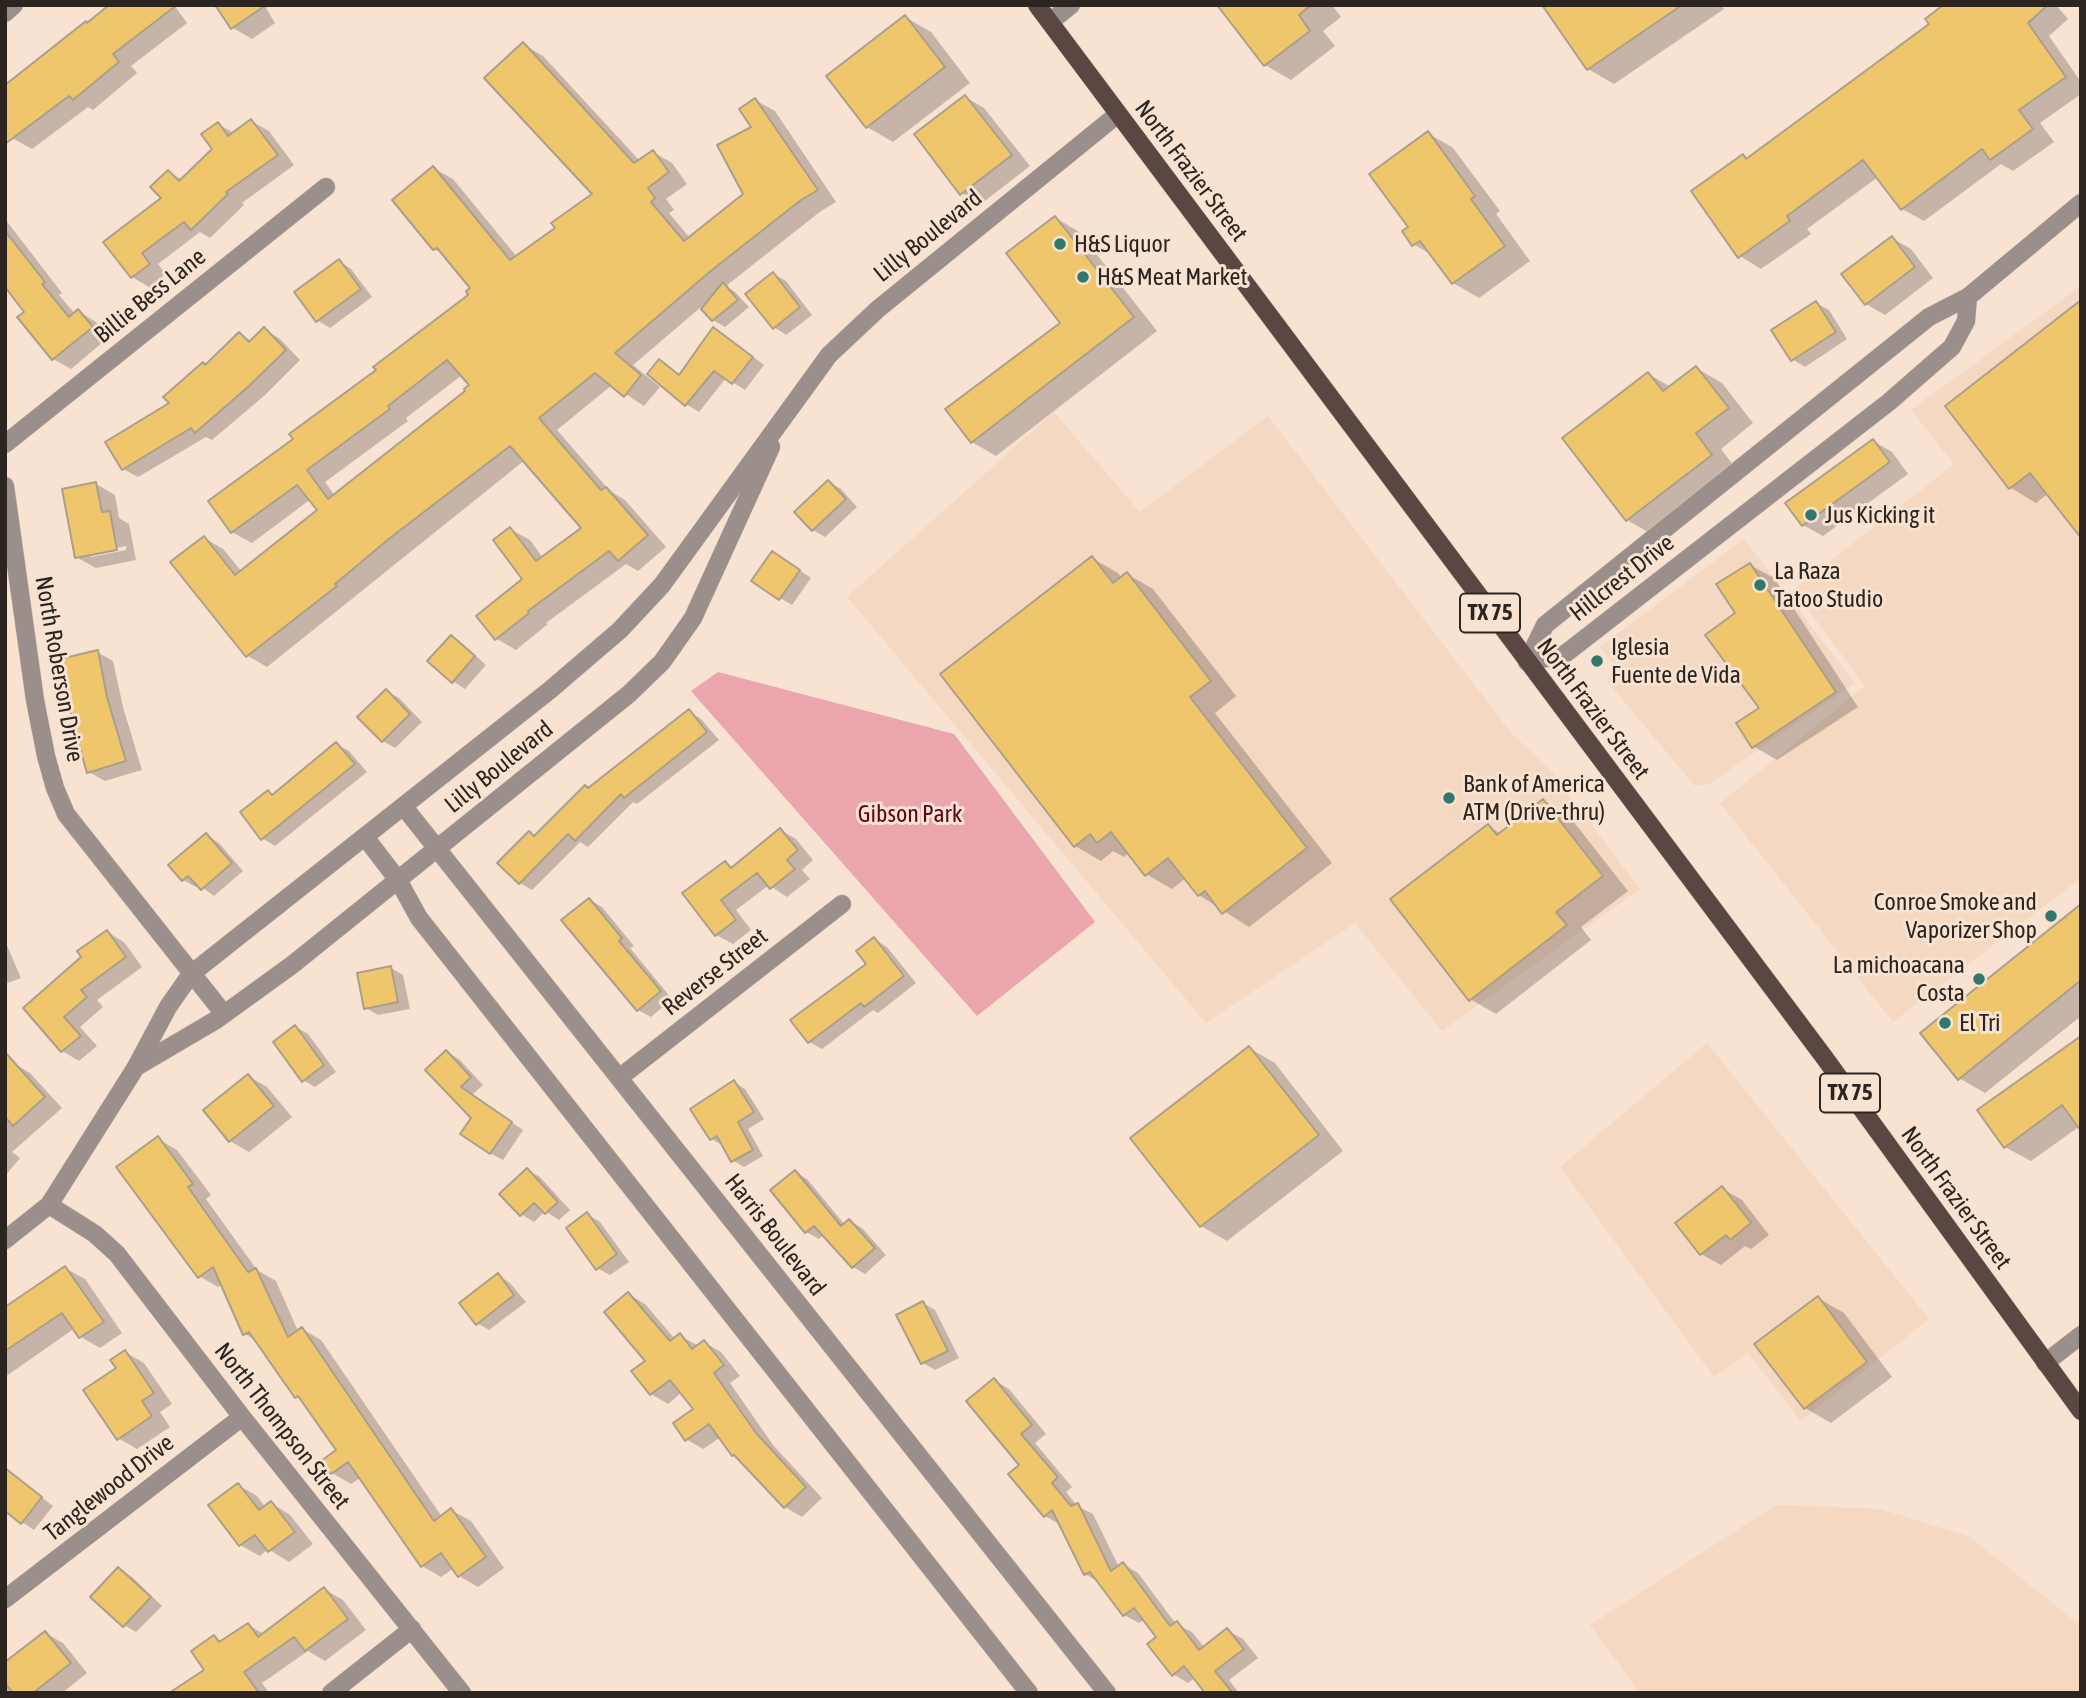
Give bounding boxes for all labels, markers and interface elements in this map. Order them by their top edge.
street label: North Frazier Street [1129,95,1253,247]
street label: Lilly Boulevard [868,184,988,288]
place label: H&S Liquor [1074,230,1170,258]
marker: H&S Liquor [1052,236,1068,252]
street label: Billie Bess Lane [89,242,211,350]
place label: H&S Meat Market [1097,263,1247,291]
marker: H&S Meat Market [1075,269,1091,285]
place label: Jus Kicking it [1825,501,1935,529]
marker: Jus Kicking it [1803,507,1819,523]
street label: Hillcrest Drive [1564,528,1680,628]
place label: La Raza Tatoo Studio [1774,557,1883,613]
street label: North Roberson Drive [28,574,90,764]
marker: La Raza Tatoo Studio [1752,577,1768,593]
road number: TX 75 [1460,594,1520,632]
street label: North Frazier Street [1531,633,1655,785]
place label: Iglesia Fuente de Vida [1611,633,1741,689]
marker: Iglesia Fuente de Vida [1589,653,1605,669]
street label: Lilly Boulevard [439,715,559,819]
place label: Bank of America ATM (Drive-thru) [1463,770,1605,826]
marker: Bank of America ATM (Drive-thru) [1441,790,1457,806]
park label: Gibson Park [858,800,962,828]
place label: Conroe Smoke and Vaporizer Shop [1874,888,2037,944]
marker: Conroe Smoke and Vaporizer Shop [2043,908,2059,924]
street label: Reverse Street [657,922,773,1022]
place label: La michoacana Costa [1833,951,1965,1007]
marker: La michoacana Costa [1971,971,1987,987]
place label: El Tri [1959,1009,2001,1037]
marker: El Tri [1937,1015,1953,1031]
road number: TX 75 [1820,1074,1880,1112]
street label: North Frazier Street [1895,1121,2017,1275]
street label: Harris Boulevard [718,1168,832,1302]
street label: North Thompson Street [208,1337,356,1515]
street label: Tanglewood Drive [38,1428,180,1548]

